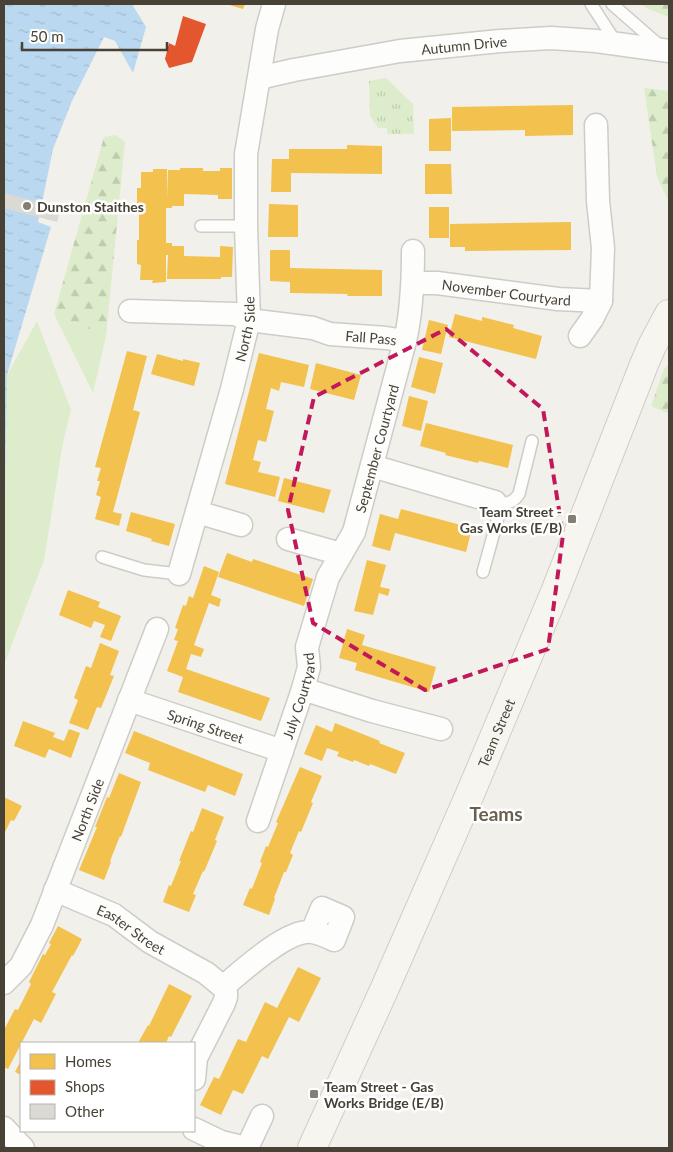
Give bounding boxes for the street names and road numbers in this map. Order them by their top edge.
street label: Autumn Drive [420,32,508,57]
street label: November Courtyard [441,275,571,308]
street label: North Side [231,296,258,363]
street label: Fall Pass [345,327,398,348]
street label: September Courtyard [351,382,402,514]
street label: July Courtyard [278,652,318,741]
street label: Team Street [474,696,518,770]
street label: Spring Street [165,705,246,746]
street label: North Side [67,776,107,843]
street label: Easter Street [95,900,168,957]

